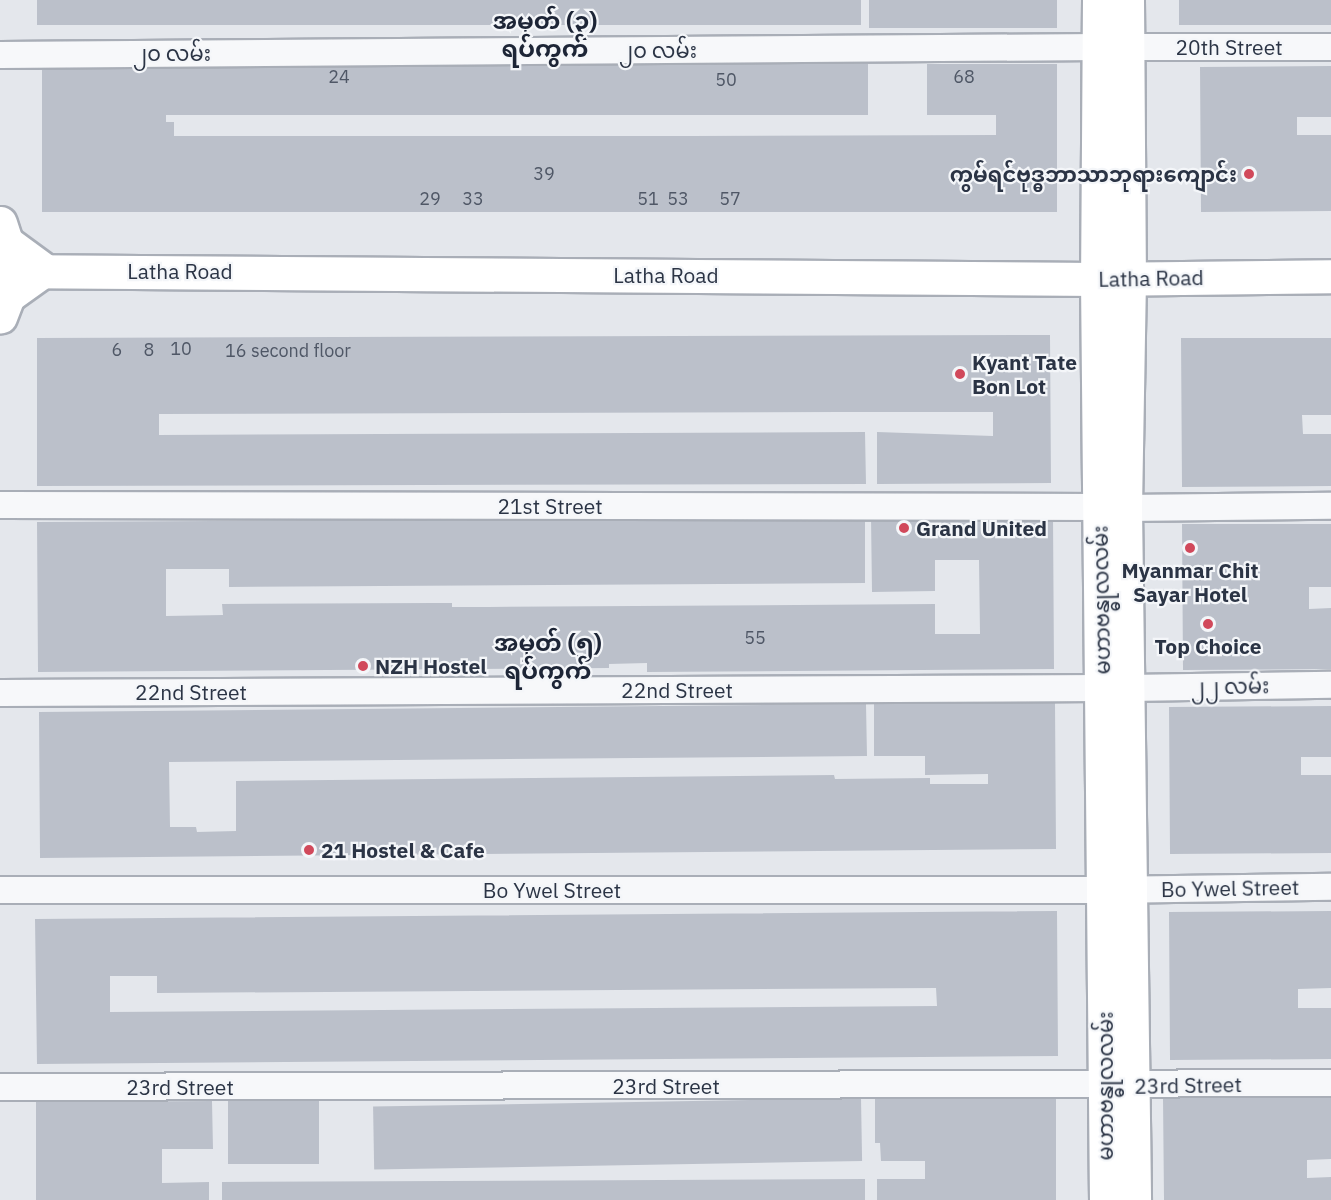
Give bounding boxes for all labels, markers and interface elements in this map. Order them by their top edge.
district label: အမှတ် (၃) ရပ်ကွက် [493,7,597,63]
street label: 20th Street [1175,34,1283,60]
street label: ၂၀ လမ်း [619,37,697,63]
street label: ၂၀ လမ်း [133,40,211,66]
house number: 24 [328,66,350,88]
house number: 68 [953,66,975,88]
house number: 50 [715,69,737,91]
place label: ကွမ်ရင်ဗုဒ္ဓဘာသာဘုရားကျောင်း [950,161,1237,187]
house number: 39 [533,163,555,185]
marker: ကွမ်ရင်ဗုဒ္ဓဘာသာဘုရားကျောင်း [1242,167,1256,181]
house number: 29 [419,188,441,210]
house number: 33 [462,188,484,210]
house number: 51 [637,188,659,210]
house number: 53 [667,188,689,210]
house number: 57 [719,188,741,210]
street label: Latha Road [127,258,233,284]
street label: Latha Road [613,262,719,288]
street label: Latha Road [1098,264,1204,292]
house number: 10 [170,338,192,360]
house number: 6 [112,339,122,361]
house number: 8 [144,339,154,361]
house number: 16 second floor [225,340,351,362]
place label: Kyant Tate Bon Lot [972,349,1077,399]
marker: Kyant Tate Bon Lot [953,367,967,381]
street label: 21st Street [497,493,603,519]
place label: Grand United [916,515,1047,541]
marker: Grand United [897,521,911,535]
street label: မဟာဗန္ဓုလလမ်း [1087,525,1115,675]
marker: Myanmar Chit Sayar Hotel [1183,541,1197,555]
place label: Myanmar Chit Sayar Hotel [1122,557,1258,607]
marker: Top Choice [1201,617,1215,631]
house number: 55 [744,627,766,649]
district label: အမှတ် (၅) ရပ်ကွက် [494,629,602,685]
place label: Top Choice [1154,633,1262,659]
place label: NZH Hostel [375,653,487,679]
marker: NZH Hostel [356,659,370,673]
street label: ၂၂ လမ်း [1191,673,1269,699]
street label: 22nd Street [621,677,733,703]
street label: 22nd Street [135,679,247,705]
place label: 21 Hostel & Cafe [321,837,485,863]
marker: 21 Hostel & Cafe [302,843,316,857]
street label: Bo Ywel Street [1161,874,1299,902]
street label: Bo Ywel Street [483,877,621,903]
street label: မဟာဗန္ဓုလလမ်း [1092,1011,1118,1161]
street label: 23rd Street [1134,1071,1242,1099]
street label: 23rd Street [612,1073,720,1099]
street label: 23rd Street [126,1074,234,1100]

